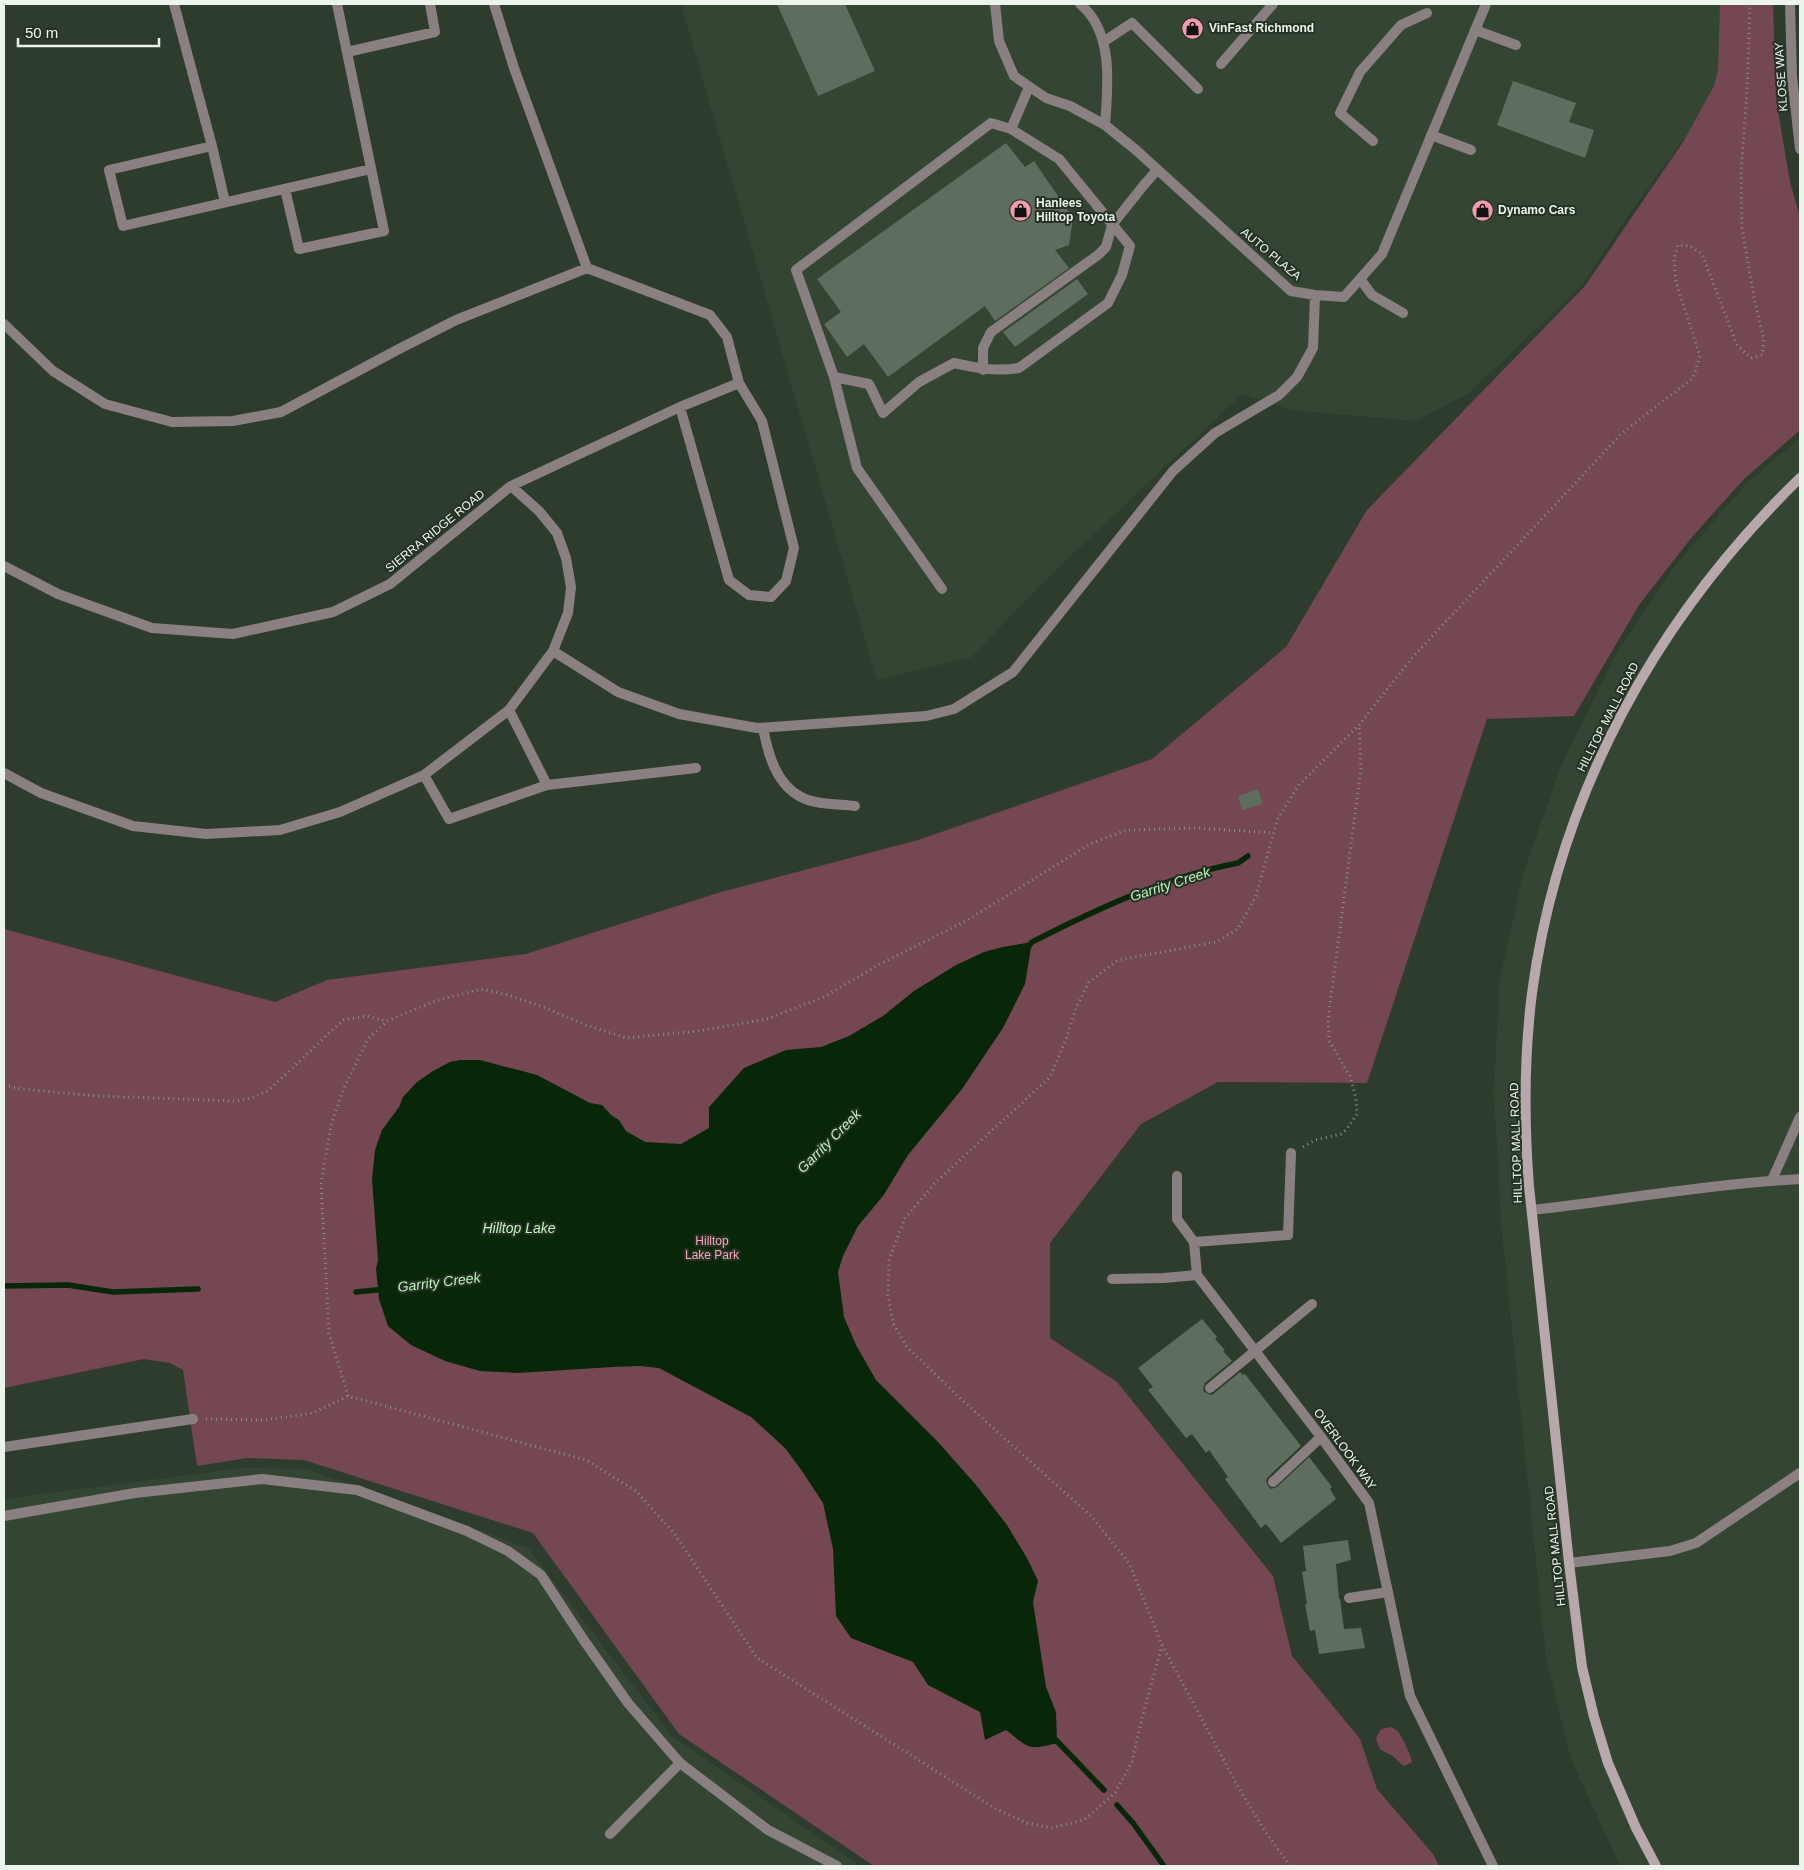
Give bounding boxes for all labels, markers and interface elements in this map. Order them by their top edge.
scale bar [18,15,159,47]
shop icon: VinFast Richmond [1181,16,1205,40]
place label: VinFast Richmond [1209,21,1314,35]
text: 50 m [25,24,58,41]
street label: KLOSE WAY [1772,42,1790,112]
place label: Hanlees Hilltop Toyota [1036,196,1115,224]
shop icon: Hanlees Hilltop Toyota [1008,198,1032,222]
shop icon: Dynamo Cars [1470,198,1494,222]
place label: Dynamo Cars [1498,203,1576,217]
street label: AUTO PLAZA [1238,225,1304,283]
street label: SIERRA RIDGE ROAD [383,487,488,575]
street label: HILLTOP MALL ROAD [1574,660,1642,774]
water label: Garrity Creek [1128,863,1213,904]
street label: HILLTOP MALL ROAD [1507,1082,1525,1204]
water label: Garrity Creek [794,1105,865,1176]
water label: Hilltop Lake [482,1220,556,1236]
park label: Hilltop Lake Park [685,1234,740,1262]
water label: Garrity Creek [397,1269,482,1295]
street label: OVERLOOK WAY [1311,1406,1379,1492]
street label: HILLTOP MALL ROAD [1542,1485,1568,1607]

